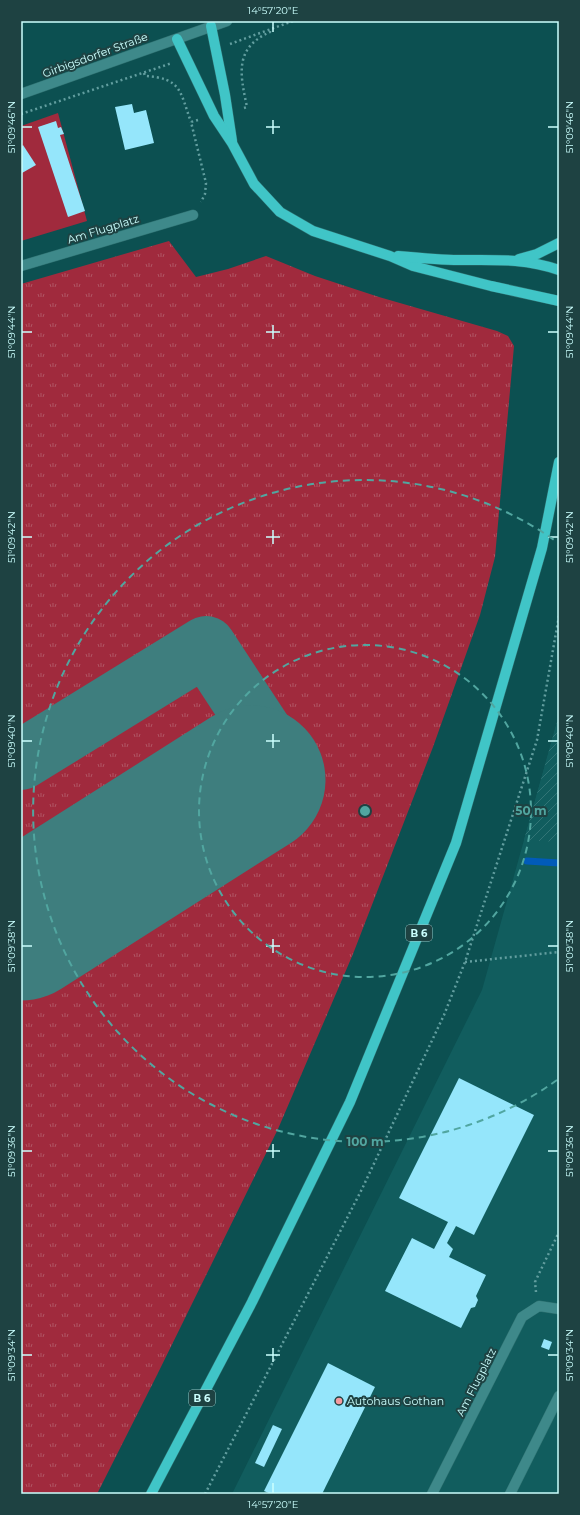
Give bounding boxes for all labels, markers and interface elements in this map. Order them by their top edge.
text: 14°57'20"E [248,4,299,17]
street label: Girbigsdorfer Straße [40,29,150,81]
text: 51°09'46"N [5,101,18,153]
text: 51°09'46"N [563,101,576,153]
street label: Am Flugplatz [65,211,141,247]
text: 51°09'44"N [5,306,18,358]
text: 51°09'44"N [563,306,576,358]
text: 51°09'42"N [5,511,18,563]
text: 51°09'42"N [563,511,576,563]
text: 51°09'40"N [5,714,18,768]
text: 51°09'40"N [563,714,576,768]
text: 50 m [515,803,547,818]
centre of rings [358,804,372,818]
text: 51°09'38"N [5,920,18,972]
text: 51°09'38"N [563,920,576,972]
road number: B 6 [406,925,432,941]
text: 51°09'36"N [5,1125,18,1177]
text: 51°09'36"N [563,1125,576,1177]
text: 100 m [347,1134,383,1149]
text: 51°09'34"N [5,1329,18,1381]
text: 51°09'34"N [563,1329,576,1381]
street label: Am Flugplatz [453,1345,499,1418]
road number: B 6 [189,1390,215,1406]
place label: Autohaus Gothan [347,1394,444,1408]
marker: Autohaus Gothan [334,1396,344,1406]
text: 14°57'20"E [248,1498,299,1511]

